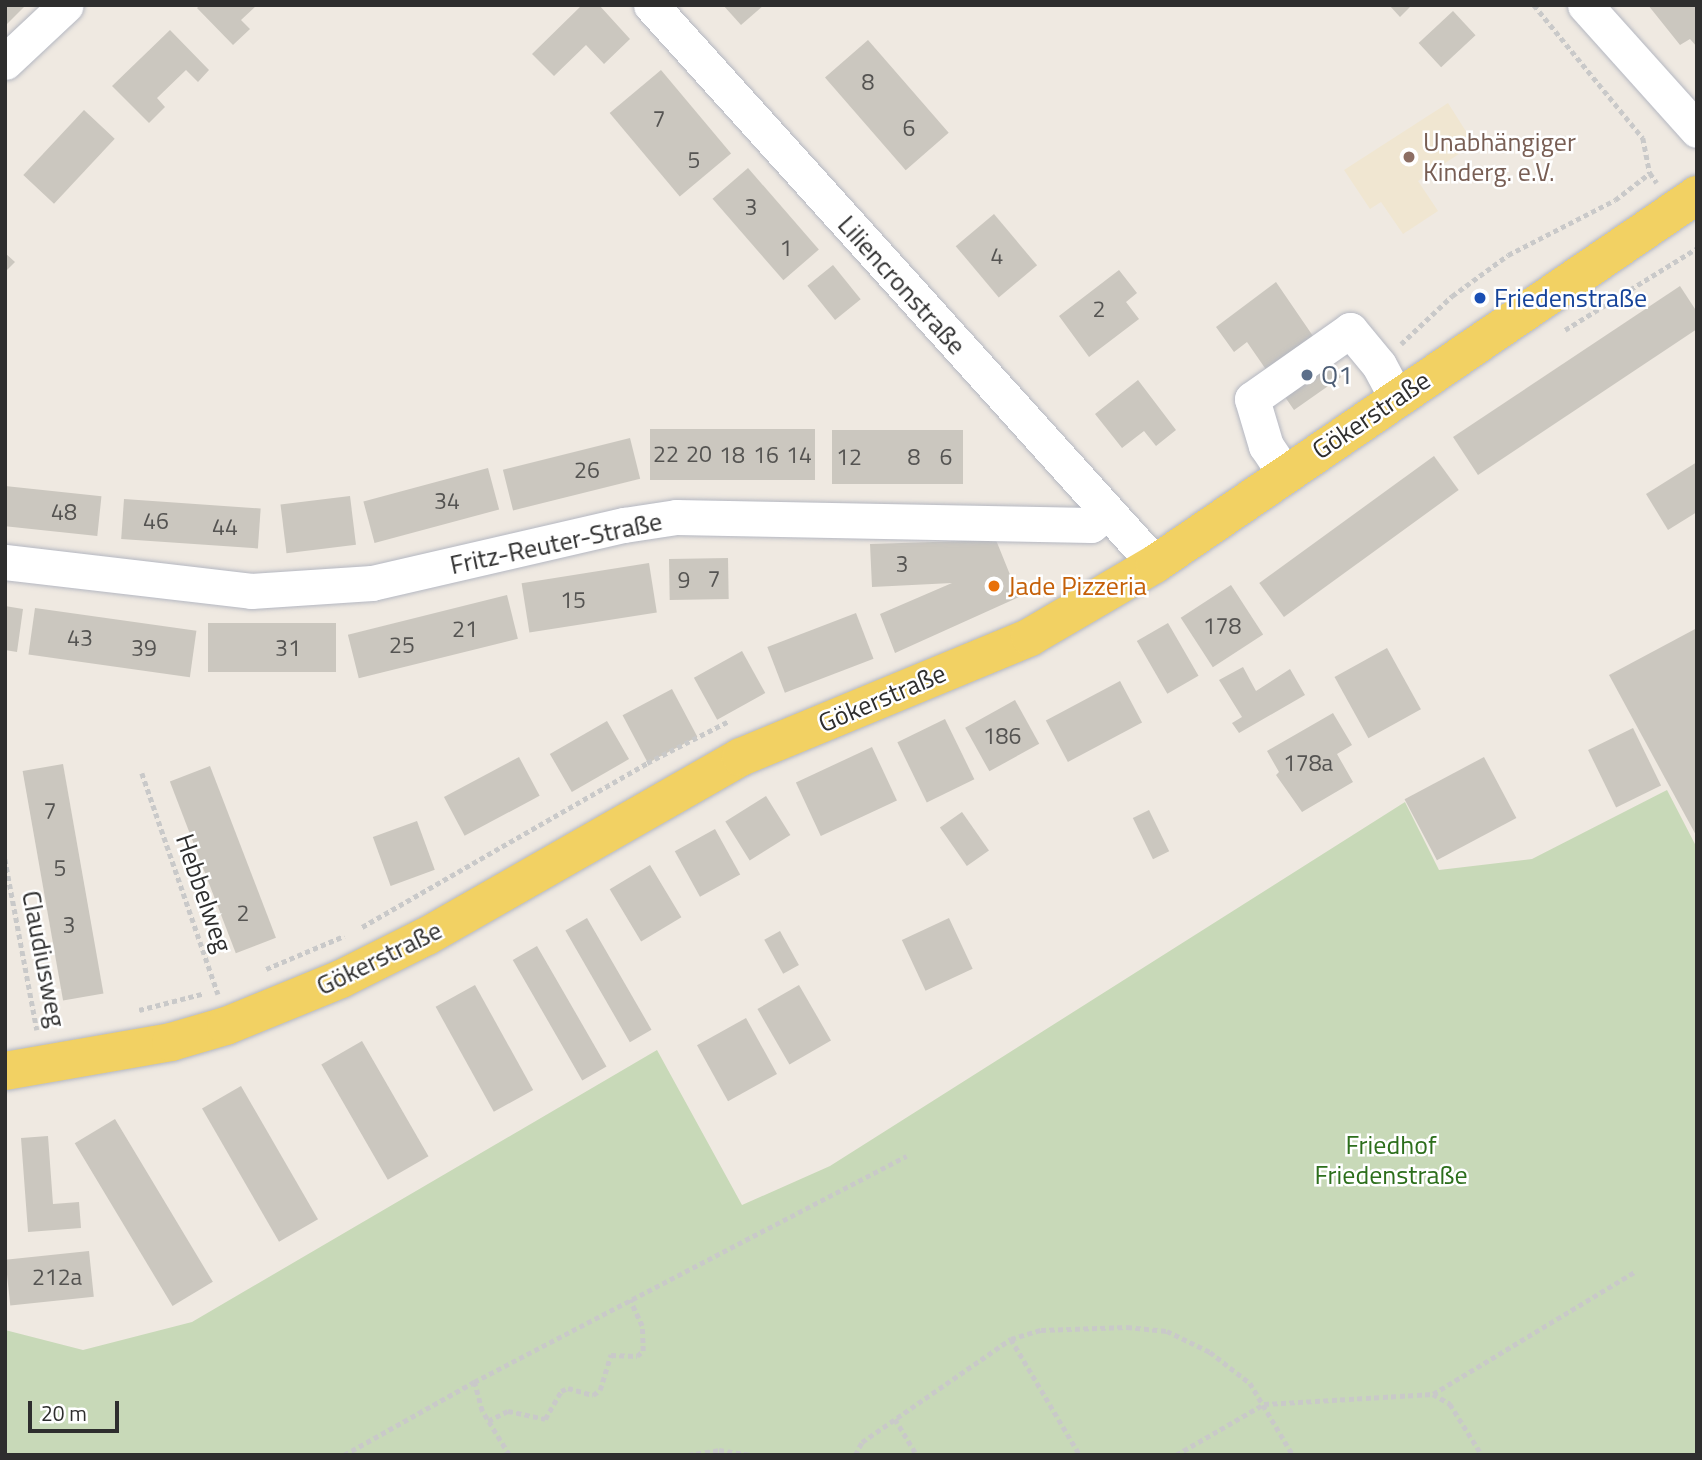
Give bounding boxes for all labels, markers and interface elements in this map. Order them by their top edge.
house number: 8 [862,68,874,96]
house number: 7 [653,105,665,133]
house number: 6 [903,114,915,142]
place label: Unabhängiger Kinderg. e.V. [1423,126,1576,188]
house number: 5 [688,146,700,174]
marker: Unabhängiger Kinderg. e.V. [1401,149,1417,165]
house number: 3 [745,193,757,221]
street label: Liliencronstraße [832,209,972,361]
house number: 1 [780,234,792,262]
house number: 4 [991,242,1003,270]
place label: Friedenstraße [1494,282,1647,314]
marker: Friedenstraße [1472,290,1488,306]
house number: 2 [1093,295,1105,323]
place label: Q1 [1321,359,1353,391]
street label: Gökerstraße [1306,364,1436,466]
marker: Q1 [1299,367,1315,383]
house number: 22 [653,440,679,468]
house number: 20 [686,440,712,468]
house number: 18 [719,441,745,469]
house number: 16 [753,441,779,469]
house number: 14 [786,441,812,469]
house number: 12 [836,443,862,471]
house number: 8 [908,443,920,471]
house number: 6 [940,443,952,471]
house number: 26 [574,456,600,484]
house number: 34 [434,487,460,515]
house number: 48 [51,498,77,526]
street label: Fritz-Reuter-Straße [447,505,665,581]
house number: 46 [143,507,169,535]
house number: 44 [212,513,238,541]
house number: 3 [896,550,908,578]
house number: 7 [708,565,720,593]
house number: 9 [678,566,690,594]
place label: Jade Pizzeria [1008,570,1147,602]
marker: Jade Pizzeria [986,578,1002,594]
house number: 15 [560,586,586,614]
house number: 178 [1203,612,1241,640]
house number: 21 [452,615,478,643]
house number: 43 [67,624,93,652]
house number: 25 [389,631,415,659]
house number: 39 [131,634,157,662]
house number: 31 [275,634,301,662]
street label: Gökerstraße [814,657,950,739]
house number: 186 [983,722,1021,750]
house number: 178a [1283,749,1333,777]
house number: 7 [44,797,56,825]
street label: Hebbelweg [169,830,239,956]
house number: 5 [54,854,66,882]
street label: Claudiusweg [15,888,73,1030]
house number: 2 [237,899,249,927]
house number: 3 [63,911,75,939]
street label: Gökerstraße [311,914,447,1002]
park label: Friedhof Friedenstraße [1314,1129,1468,1190]
house number: 212a [32,1263,82,1291]
scale bar [32,1386,122,1430]
text: 20 m [41,1397,87,1429]

